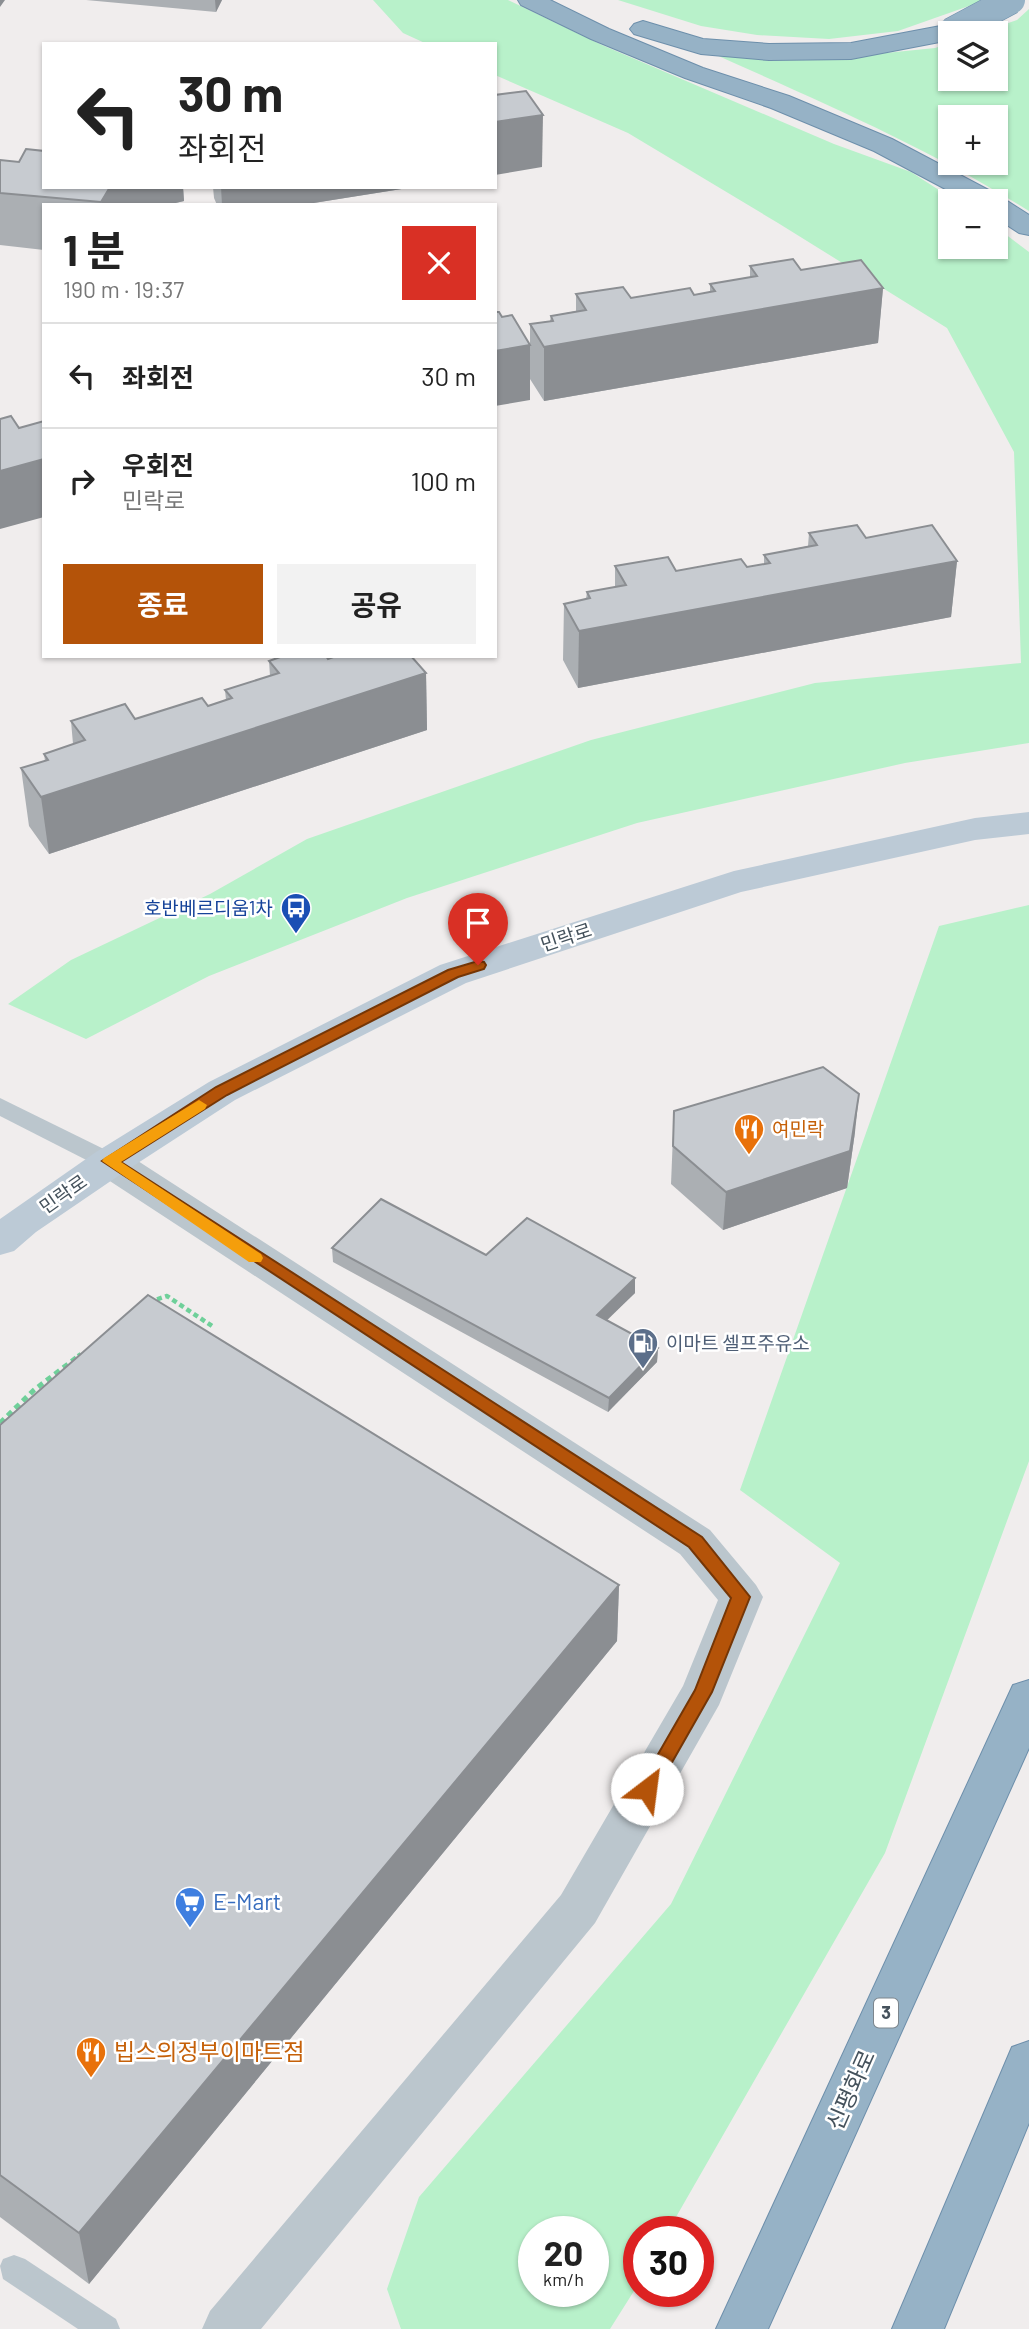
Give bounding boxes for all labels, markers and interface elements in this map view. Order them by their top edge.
map controls [938,21,1008,259]
button: layers [938,21,1008,91]
text: 30 m [178,63,283,122]
icon: left [63,70,154,161]
button: + [938,105,1008,175]
text: 좌회전 [178,128,266,166]
button: − [938,189,1008,259]
text: 1 분 [63,224,125,274]
button: close [402,226,476,300]
text: 190 m · 19:37 [63,275,184,303]
icon: left [63,357,101,395]
text: 30 m [421,360,476,391]
text: 좌회전 [122,361,194,392]
text: 우회전 [122,449,194,480]
icon: right [63,462,101,500]
text: 100 m [411,465,476,496]
text: 민락로 [122,486,185,514]
button: 종료 [63,564,263,644]
button: 공유 [277,564,476,644]
bus stop icon: 호반베르디움1차 [279,891,313,935]
pin [448,893,508,965]
place label: 호반베르디움1차 [144,896,273,919]
icon: arrive [459,904,497,942]
street label: 민락로 [537,917,594,956]
restaurant icon: 여민락 [732,1112,766,1156]
place label: 여민락 [772,1117,824,1140]
street label: 민락로 [35,1169,91,1218]
fuel station icon: 이마트 셀프주유소 [626,1326,660,1370]
place label: 이마트 셀프주유소 [666,1331,810,1354]
position arrow [610,1752,684,1826]
supermarket icon: E-Mart [173,1885,207,1929]
place label: E-Mart [213,1887,281,1915]
road number: 3 [874,1998,898,2027]
restaurant icon: 빕스의정부이마트점 [74,2035,108,2079]
place label: 빕스의정부이마트점 [114,2037,304,2065]
street label: 신평화로 [820,2045,880,2134]
speed limit sign: 30 [623,2216,714,2307]
text: 20 [544,2231,583,2273]
text: km/h [543,2268,584,2290]

